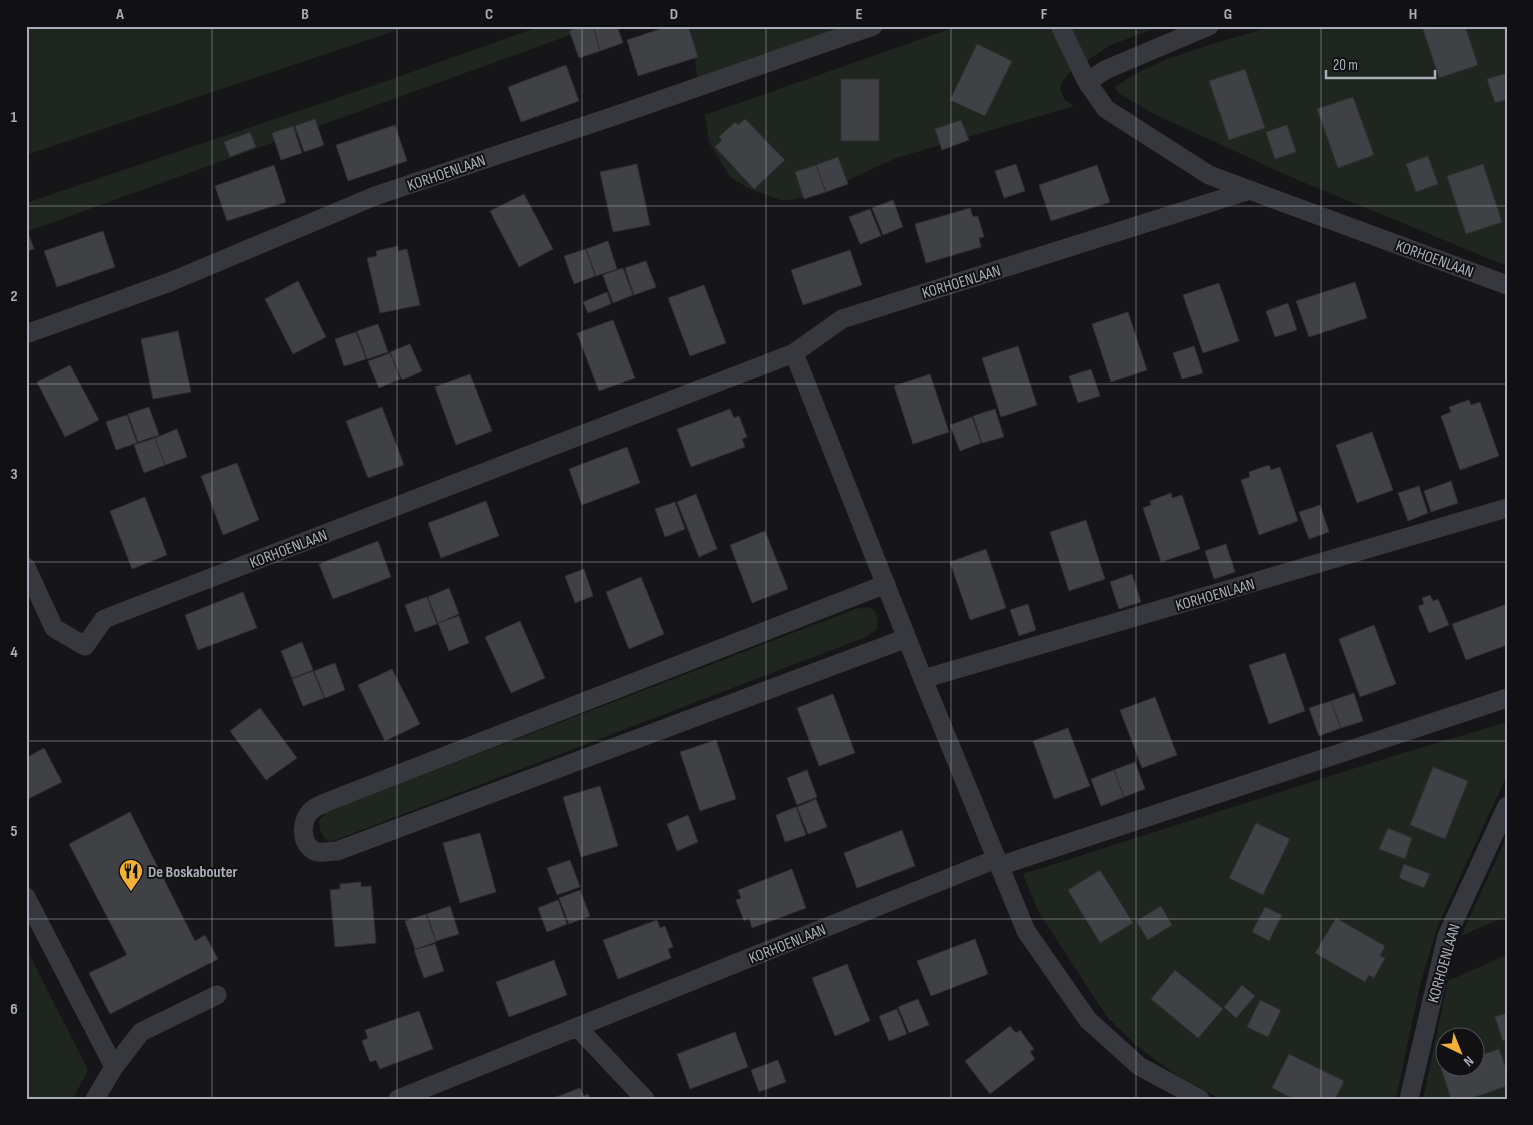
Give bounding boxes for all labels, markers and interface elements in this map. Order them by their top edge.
text: A [115,5,124,24]
text: B [301,5,309,24]
text: C [485,5,493,24]
text: D [670,5,678,24]
text: E [856,5,863,24]
text: F [1041,5,1048,24]
text: G [1224,5,1232,24]
text: H [1409,5,1417,24]
scale bar [1326,48,1434,80]
text: 20 m [1333,56,1358,75]
text: 1 [11,108,18,127]
street label: KORHOENLAAN [405,151,488,196]
street label: KORHOENLAAN [1393,237,1476,282]
street label: KORHOENLAAN [920,261,1003,303]
text: 2 [10,287,18,306]
text: 3 [10,465,18,484]
street label: KORHOENLAAN [247,526,330,573]
street label: KORHOENLAAN [1174,575,1257,616]
text: 4 [10,643,18,662]
text: 5 [10,822,18,841]
restaurant icon: De Boskabouter [118,858,144,892]
place label: De Boskabouter [148,863,238,882]
street label: KORHOENLAAN [746,920,829,968]
street label: KORHOENLAAN [1424,922,1465,1005]
text: 6 [10,1000,18,1019]
north arrow [1436,1028,1486,1078]
text: N [1460,1052,1477,1070]

